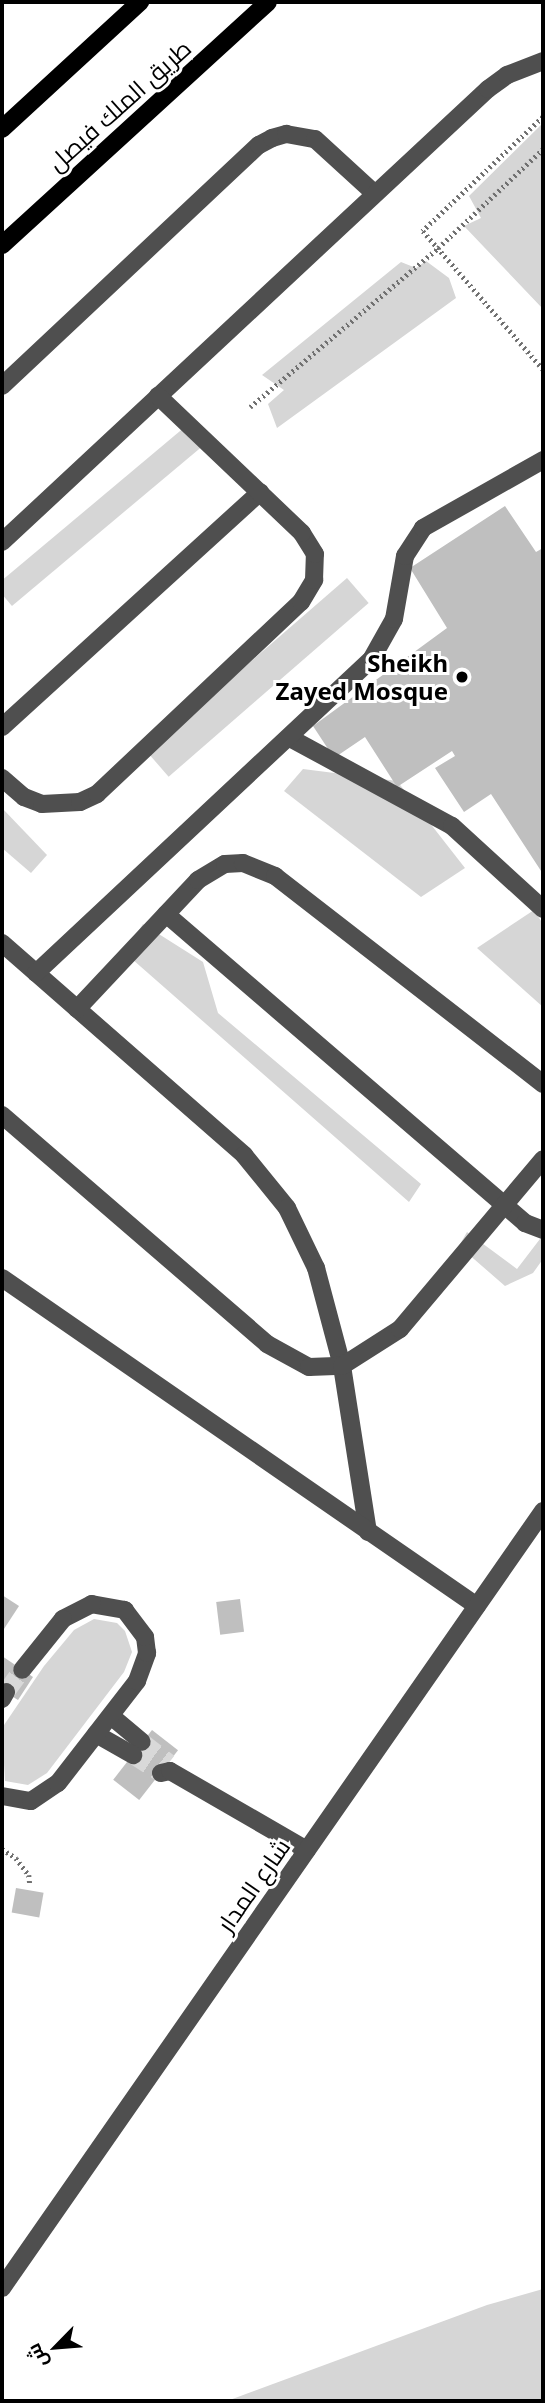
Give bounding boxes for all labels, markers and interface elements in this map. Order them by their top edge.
street label: طريق الملك فيصل [42,33,196,177]
place label: Sheikh Zayed Mosque [276,649,448,705]
marker: Sheikh Zayed Mosque [454,669,470,685]
street label: شارع المدار [210,1833,296,1937]
north arrow [21,2312,91,2382]
text: ش [20,2339,54,2372]

